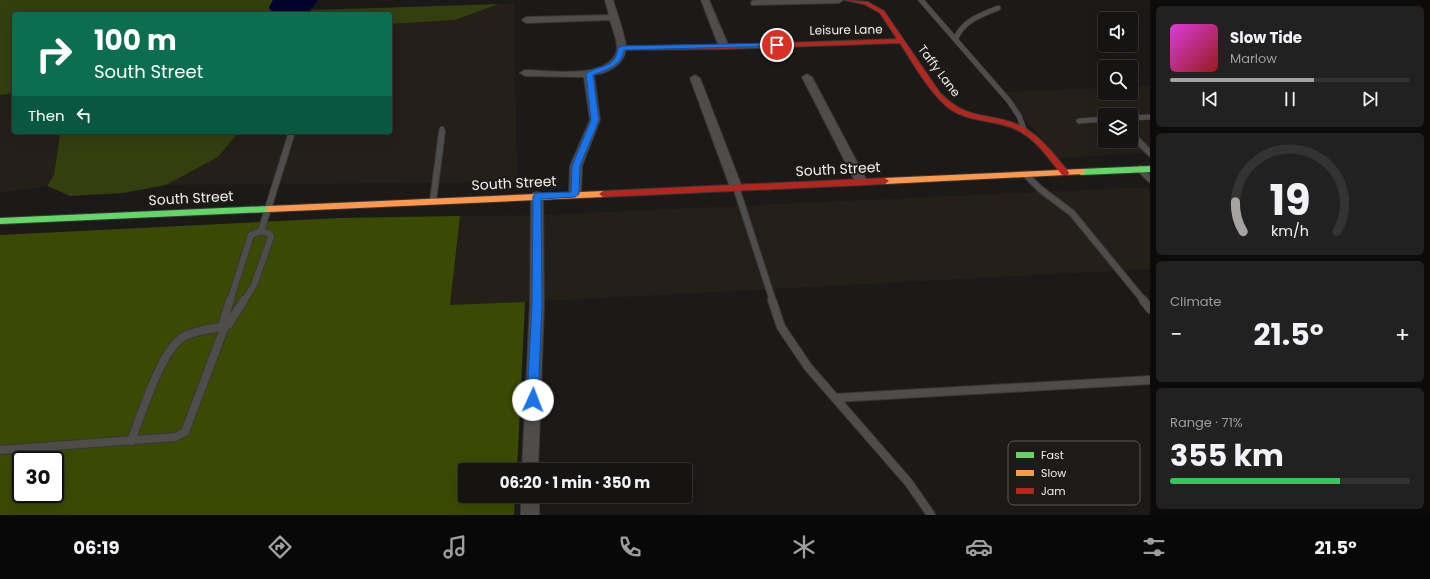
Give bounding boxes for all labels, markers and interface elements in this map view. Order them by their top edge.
map controls [1098,12,1138,148]
button: sound [1098,12,1138,52]
street label: Leisure Lane [809,20,883,39]
text: 100 m [94,21,177,60]
text: Slow Tide [1230,27,1302,48]
icon: right [28,28,80,80]
pin [760,28,794,62]
icon: arrive [766,34,788,56]
street label: Taffy Lane [914,41,965,100]
text: Marlow [1230,49,1277,68]
text: South Street [94,59,203,84]
button: search [1098,60,1138,100]
icon: previous [1199,88,1221,110]
icon: pause [1279,88,1301,110]
icon: next [1359,88,1381,110]
icon: left [73,104,95,126]
text: Then [28,105,65,126]
button: layers [1098,108,1138,148]
street label: South Street [795,157,881,181]
street label: South Street [471,171,557,195]
text: 19 [1269,171,1311,230]
street label: South Street [148,186,234,210]
text: km/h [1271,220,1309,240]
text: Climate [1170,292,1221,311]
text: 21.5° [1253,313,1324,356]
text: − [1170,319,1182,350]
text: + [1395,319,1410,350]
position arrow [512,379,554,421]
text: Range · 71% [1170,413,1243,432]
text: 355 km [1170,434,1284,477]
legend [1008,441,1140,505]
text: Fast [1041,447,1064,463]
speed limit sign: 30 [12,451,64,503]
text: Slow [1041,465,1066,481]
text: 06:20 · 1 min · 350 m [500,472,650,493]
text: Jam [1041,483,1066,499]
icon: directions [266,533,294,561]
icon: music [441,533,469,561]
icon: phone [616,533,644,561]
icon: climate [790,533,818,561]
icon: car [965,533,993,561]
icon: filters [1140,533,1168,561]
text: 06:19 [73,535,120,560]
text: 21.5° [1314,535,1357,560]

